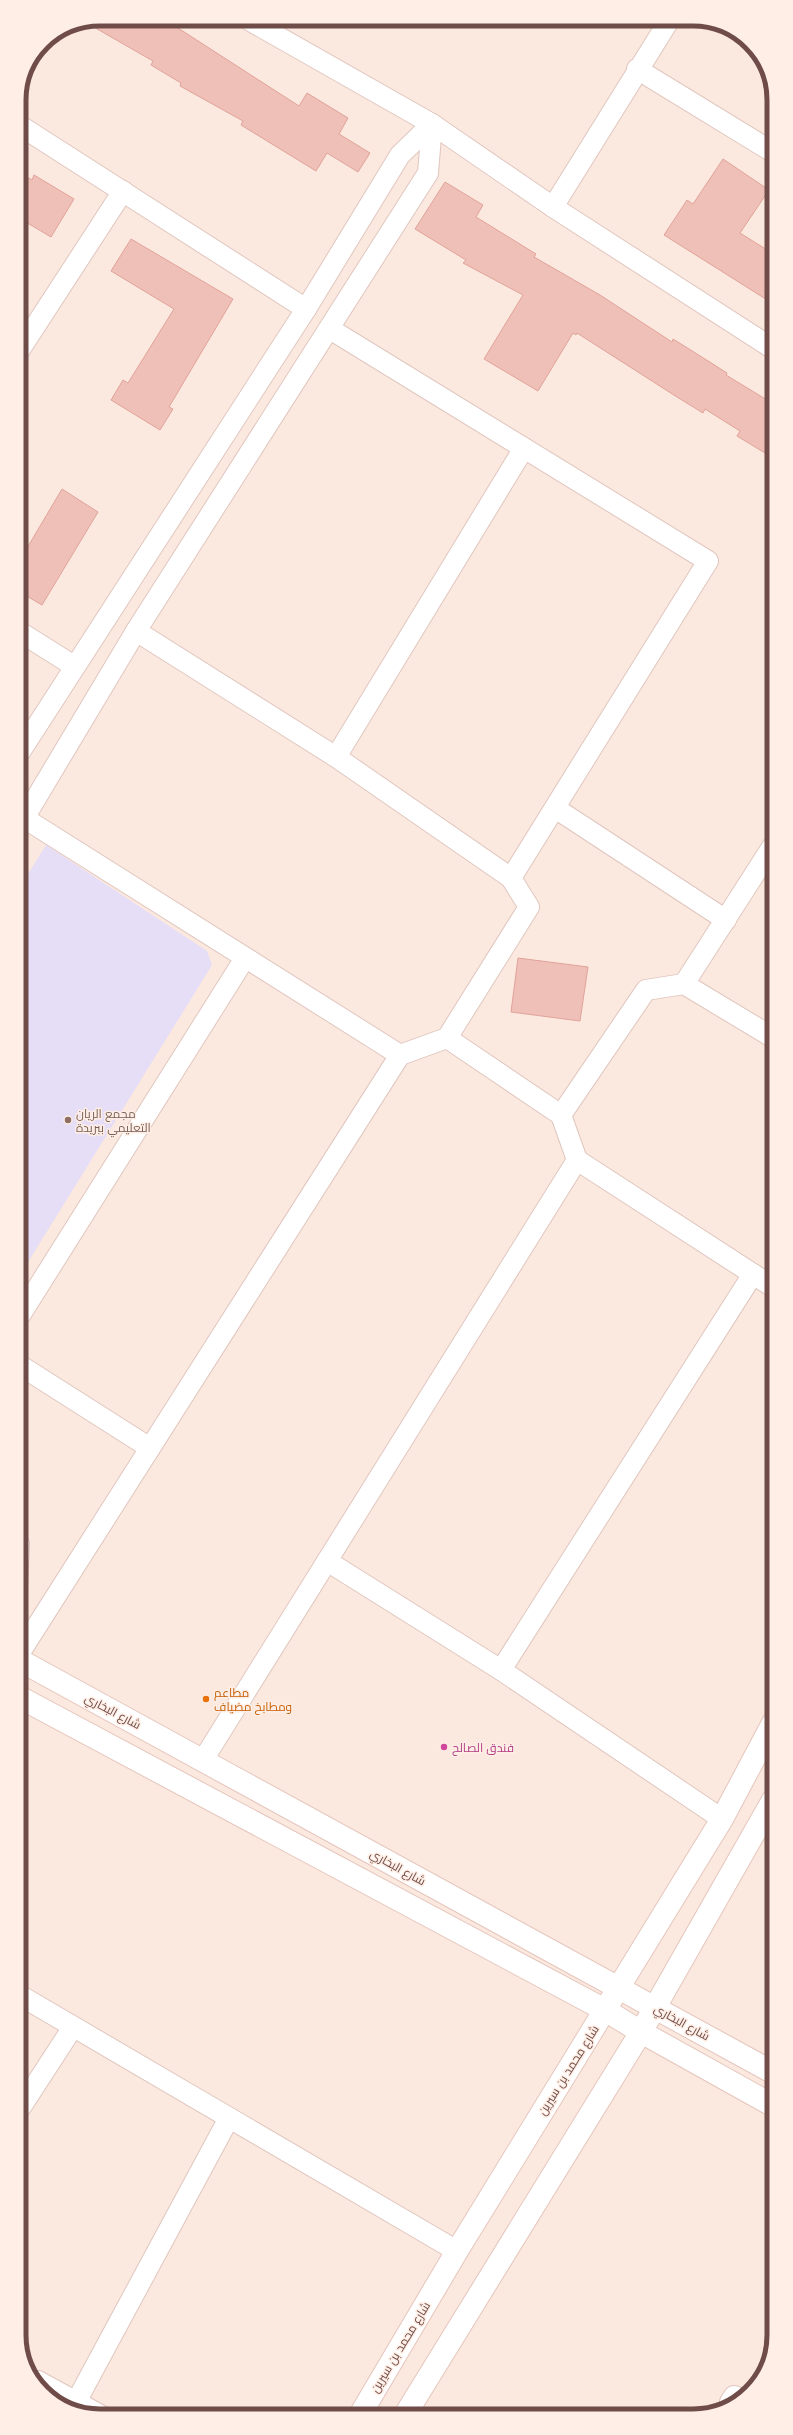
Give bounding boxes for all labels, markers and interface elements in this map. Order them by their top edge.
place label: مجمع الريان التعليمي ببريدة [76,1106,151,1138]
marker: مجمع الريان التعليمي ببريدة [63,1115,73,1125]
place label: مطاعم ومطابخ مضياف [214,1685,292,1715]
street label: شارع البخاري [81,1690,144,1735]
marker: مطاعم ومطابخ مضياف [201,1694,211,1704]
place label: فندق الصالح [452,1740,514,1756]
marker: فندق الصالح [439,1742,449,1752]
street label: شارع البخاري [366,1846,428,1891]
street label: شارع البخاري [650,2001,712,2046]
street label: شارع محمد بن سيرين [534,2022,603,2118]
street label: شارع محمد بن سيرين [367,2299,434,2396]

